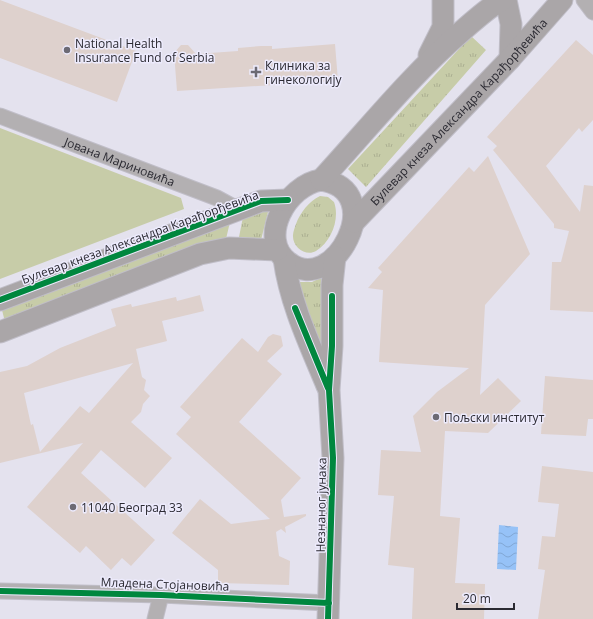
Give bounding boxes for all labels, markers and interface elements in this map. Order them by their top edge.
street label: Булевар кнеза Александра Карађорђевића [366,14,551,209]
place label: National Health Insurance Fund of Serbia [75,35,214,66]
marker: National Health Insurance Fund of Serbia [62,45,72,55]
place label: Клиника за гинекологију [265,57,342,88]
marker: Клиника за гинекологију [250,66,262,78]
street label: Јована Мариновића [61,132,178,190]
street label: Булевар кнеза Александра Карађорђевића [19,186,261,288]
place label: Пољски институт [444,409,545,426]
marker: Пољски институт [431,412,441,422]
street label: Незнаног јунака [312,457,330,553]
place label: 11040 Београд 33 [81,499,183,516]
marker: 11040 Београд 33 [68,502,78,512]
street label: Младена Стојановића [100,573,230,595]
scale bar [457,585,514,611]
text: 20 m [463,590,491,607]

